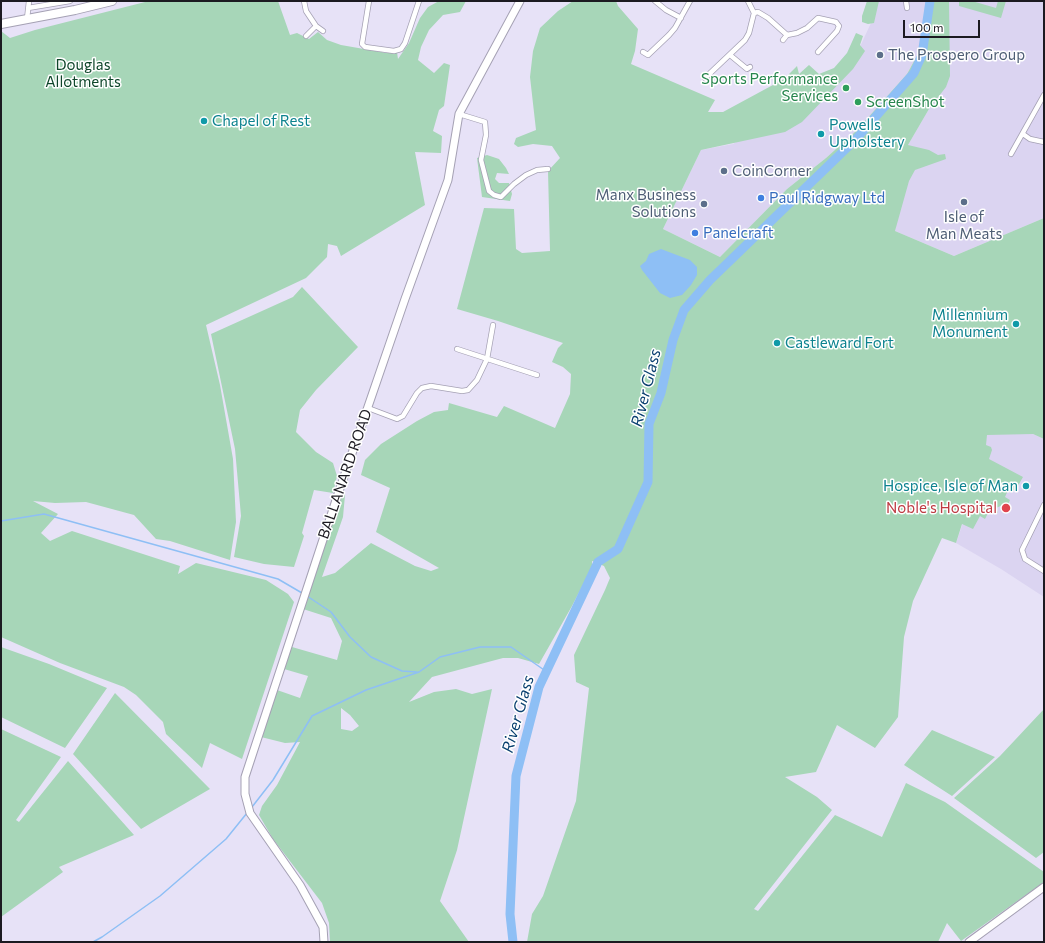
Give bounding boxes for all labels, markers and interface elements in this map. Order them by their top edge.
scale bar [905,12,982,38]
text: 100 m [910,20,944,34]
place label: The Prospero Group [888,46,1025,64]
marker: The Prospero Group [875,50,885,60]
park label: Douglas Allotments [45,56,121,91]
place label: Sports Performance Services [701,70,838,105]
marker: Sports Performance Services [841,83,851,93]
place label: ScreenShot [866,93,945,111]
marker: ScreenShot [853,97,863,107]
place label: Chapel of Rest [212,112,310,130]
marker: Chapel of Rest [199,116,209,126]
place label: Powells Upholstery [829,116,905,151]
marker: Powells Upholstery [816,129,826,139]
place label: CoinCorner [732,162,811,180]
marker: CoinCorner [719,166,729,176]
place label: Manx Business Solutions [596,186,696,221]
place label: Paul Ridgway Ltd [769,189,885,207]
marker: Paul Ridgway Ltd [756,193,766,203]
marker: Isle of Man Meats [959,197,969,207]
marker: Manx Business Solutions [699,199,709,209]
place label: Isle of Man Meats [926,208,1002,243]
place label: Panelcraft [703,224,774,242]
marker: Panelcraft [690,228,700,238]
place label: Millennium Monument [932,306,1008,341]
marker: Millennium Monument [1011,319,1021,329]
place label: Castleward Fort [785,334,894,352]
marker: Castleward Fort [772,338,782,348]
water label: River Glass [627,347,665,429]
street label: BALLANARD ROAD [314,407,376,541]
place label: Hospice, Isle of Man [883,477,1018,495]
marker: Hospice, Isle of Man [1021,481,1031,491]
place label: Noble's Hospital [886,499,997,517]
marker: Noble's Hospital [1000,502,1012,514]
water label: River Glass [498,673,538,755]

